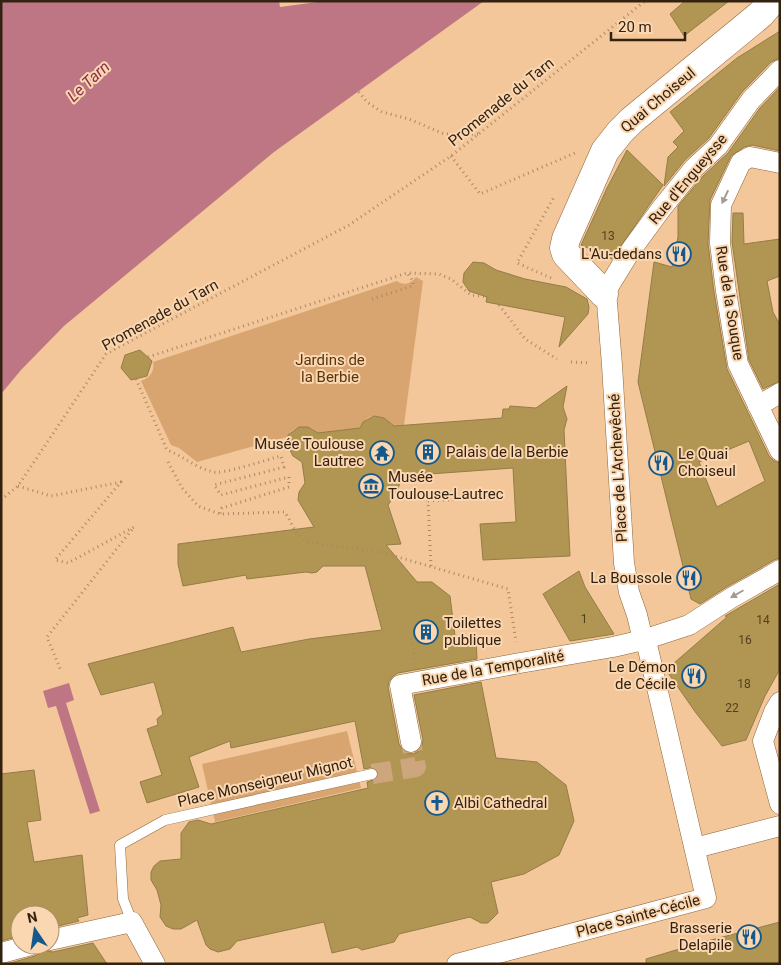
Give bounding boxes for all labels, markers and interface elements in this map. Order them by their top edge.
scale bar [611,10,685,42]
text: 20 m [618,18,652,36]
street label: Promenade du Tarn [445,54,557,150]
water label: Le Tarn [63,57,113,106]
street label: Quai Choiseul [617,64,699,136]
street label: Rue d'Engueysse [645,130,731,228]
one-way arrow [721,190,729,204]
house number: 13 [601,229,615,243]
restaurant icon: L'Au-dedans [666,241,692,267]
place label: L'Au-dedans [581,245,662,263]
street label: Rue de la Souque [712,245,748,361]
street label: Promenade du Tarn [99,276,221,354]
park label: Jardins de la Berbie [295,351,365,386]
street label: Place de L'Archevêché [605,393,631,543]
place label: Musée Toulouse Lautrec [254,435,364,470]
building icon: Palais de la Berbie [415,439,441,465]
temple icon: Musée Toulouse Lautrec [369,440,395,466]
place label: Palais de la Berbie [446,443,569,461]
place label: Le Quai Choiseul [678,445,736,480]
restaurant icon: Le Quai Choiseul [648,450,674,476]
place label: Musée Toulouse-Lautrec [388,468,504,503]
museum icon: Musée Toulouse-Lautrec [358,473,384,499]
restaurant icon: La Boussole [676,565,702,591]
place label: La Boussole [590,569,672,587]
one-way arrow [730,590,745,598]
house number: 1 [581,612,587,626]
house number: 14 [756,613,770,627]
place label: Toilettes publique [444,614,502,649]
building icon: Toilettes publique [413,619,439,645]
house number: 16 [738,633,752,647]
street label: Rue de la Temporalité [421,647,565,689]
place label: Le Démon de Cécile [608,658,676,693]
restaurant icon: Le Démon de Cécile [681,663,707,689]
house number: 18 [737,677,751,691]
house number: 22 [725,701,739,715]
street label: Place Monseigneur Mignot [176,753,354,811]
church icon: Albi Cathedral [424,790,450,816]
place label: Albi Cathedral [454,794,547,812]
street label: Place Sainte-Cécile [574,891,702,941]
north arrow [10,905,60,955]
text: N [25,908,39,926]
place label: Brasserie Delapile [670,919,732,954]
restaurant icon: Brasserie Delapile [736,924,762,950]

